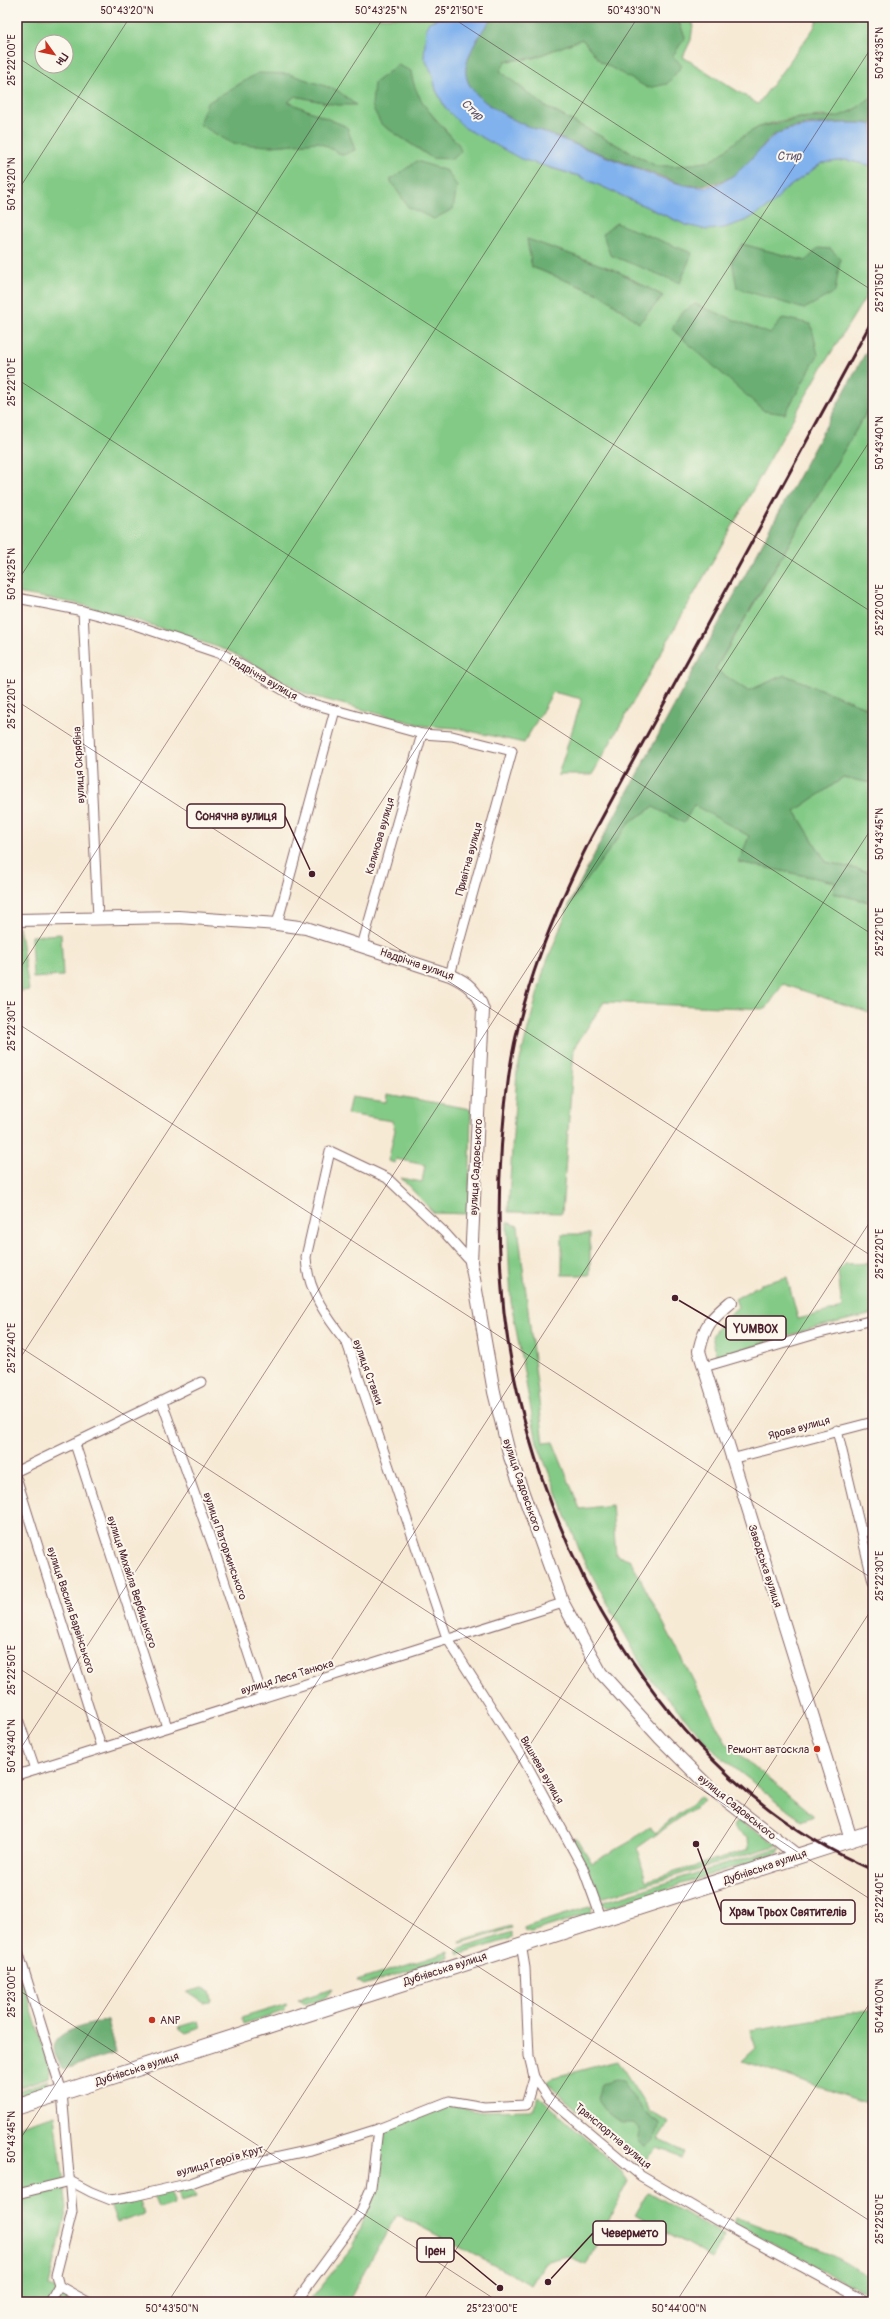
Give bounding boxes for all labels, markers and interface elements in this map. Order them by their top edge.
text: 50°43'20"N [100,5,154,17]
text: 50°43'25"N [355,5,407,17]
text: 25°21'50"E [435,5,483,17]
text: 50°43'30"N [607,5,661,17]
text: 50°43'35"N [874,27,886,79]
text: 25°22'00"E [6,34,18,86]
north arrow [34,34,74,74]
text: Пн [53,51,71,68]
water label: Стир [458,96,487,125]
water label: Стир [777,149,803,164]
text: 50°43'20"N [6,157,18,211]
text: 25°21'50"E [874,264,886,312]
text: 25°22'10"E [6,358,18,406]
text: 50°43'40"N [874,416,886,470]
text: 50°43'25"N [6,548,18,600]
text: 25°22'00"E [874,584,886,636]
street label: Надрічна вулиця [226,653,300,703]
text: 25°22'20"E [6,679,18,729]
street label: вулиця Скрябіна [70,726,88,804]
street label: Калинова вулиця [363,796,397,876]
callout: Сонячна вулиця [187,804,285,828]
text: 50°43'45"N [874,808,886,860]
text: Сонячна вулиця [195,809,277,824]
street label: Привітна вулиця [453,821,485,897]
text: 25°22'10"E [874,908,886,956]
street label: Надрічна вулиця [378,945,456,983]
text: 25°22'30"E [6,1001,18,1051]
street label: вулиця Садовського [467,1118,485,1216]
text: 25°22'20"E [874,1229,886,1279]
callout: YUMBOX [726,1316,786,1340]
text: YUMBOX [733,1322,779,1337]
text: 25°22'40"E [6,1323,18,1373]
street label: вулиця Ставки [350,1338,386,1407]
street label: Ярова вулиця [767,1414,831,1442]
street label: вулиця Садовського [500,1437,544,1533]
street label: вулиця Паторжинського [200,1491,250,1602]
street label: вулиця Михайла Вербицького [104,1514,160,1650]
street label: Заводська вулиця [745,1523,785,1609]
street label: вулиця Василя Барвінського [44,1545,98,1675]
text: 25°22'30"E [874,1551,886,1601]
text: 25°22'50"E [6,1645,18,1695]
street label: вулиця Леся Танюка [239,1657,335,1697]
text: 50°43'40"N [6,1719,18,1773]
street label: Вишнева вулиця [517,1734,567,1806]
place label: Ремонт автоскла [727,1743,809,1756]
marker: Ремонт автоскла [812,1744,822,1754]
street label: вулиця Садовського [695,1771,779,1843]
street label: Дубнівська вулиця [721,1847,808,1888]
text: 25°22'40"E [874,1873,886,1923]
callout: Храм Трьох Святителів [721,1900,855,1924]
text: Храм Трьох Святителів [729,1905,847,1920]
street label: Дубнівська вулиця [401,1949,488,1989]
text: 25°23'00"E [6,1966,18,2018]
text: 50°44'00"N [874,1978,886,2033]
place label: ANP [160,2014,181,2027]
marker: ANP [147,2015,157,2025]
street label: Дубнівська вулиця [93,2049,180,2089]
street label: Транспортна вулиця [572,2100,654,2172]
text: 50°43'45"N [6,2111,18,2163]
street label: вулиця Героїв Крут [175,2142,266,2180]
text: 25°22'50"E [874,2194,886,2244]
callout: Чевермето [593,2221,666,2245]
text: Чевермето [602,2226,659,2241]
callout: Ірен [417,2238,454,2262]
text: Ірен [425,2244,445,2259]
text: 50°43'50"N [145,2303,199,2315]
text: 25°23'00"E [466,2303,518,2315]
text: 50°44'00"N [652,2303,707,2315]

